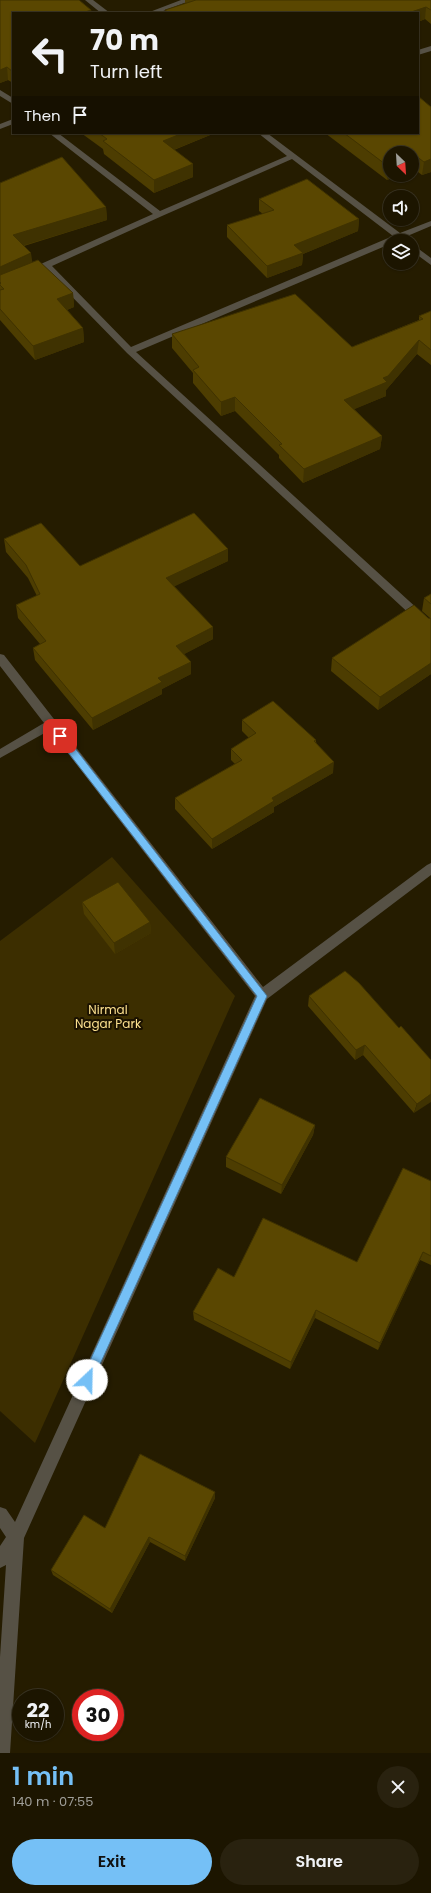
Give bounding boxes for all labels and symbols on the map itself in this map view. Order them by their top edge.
north arrow [383,146,419,182]
pin [43,719,77,753]
park label: Nirmal Nagar Park [75,1001,142,1032]
position arrow [66,1359,108,1401]
speed limit sign: 30 [72,1689,124,1741]

